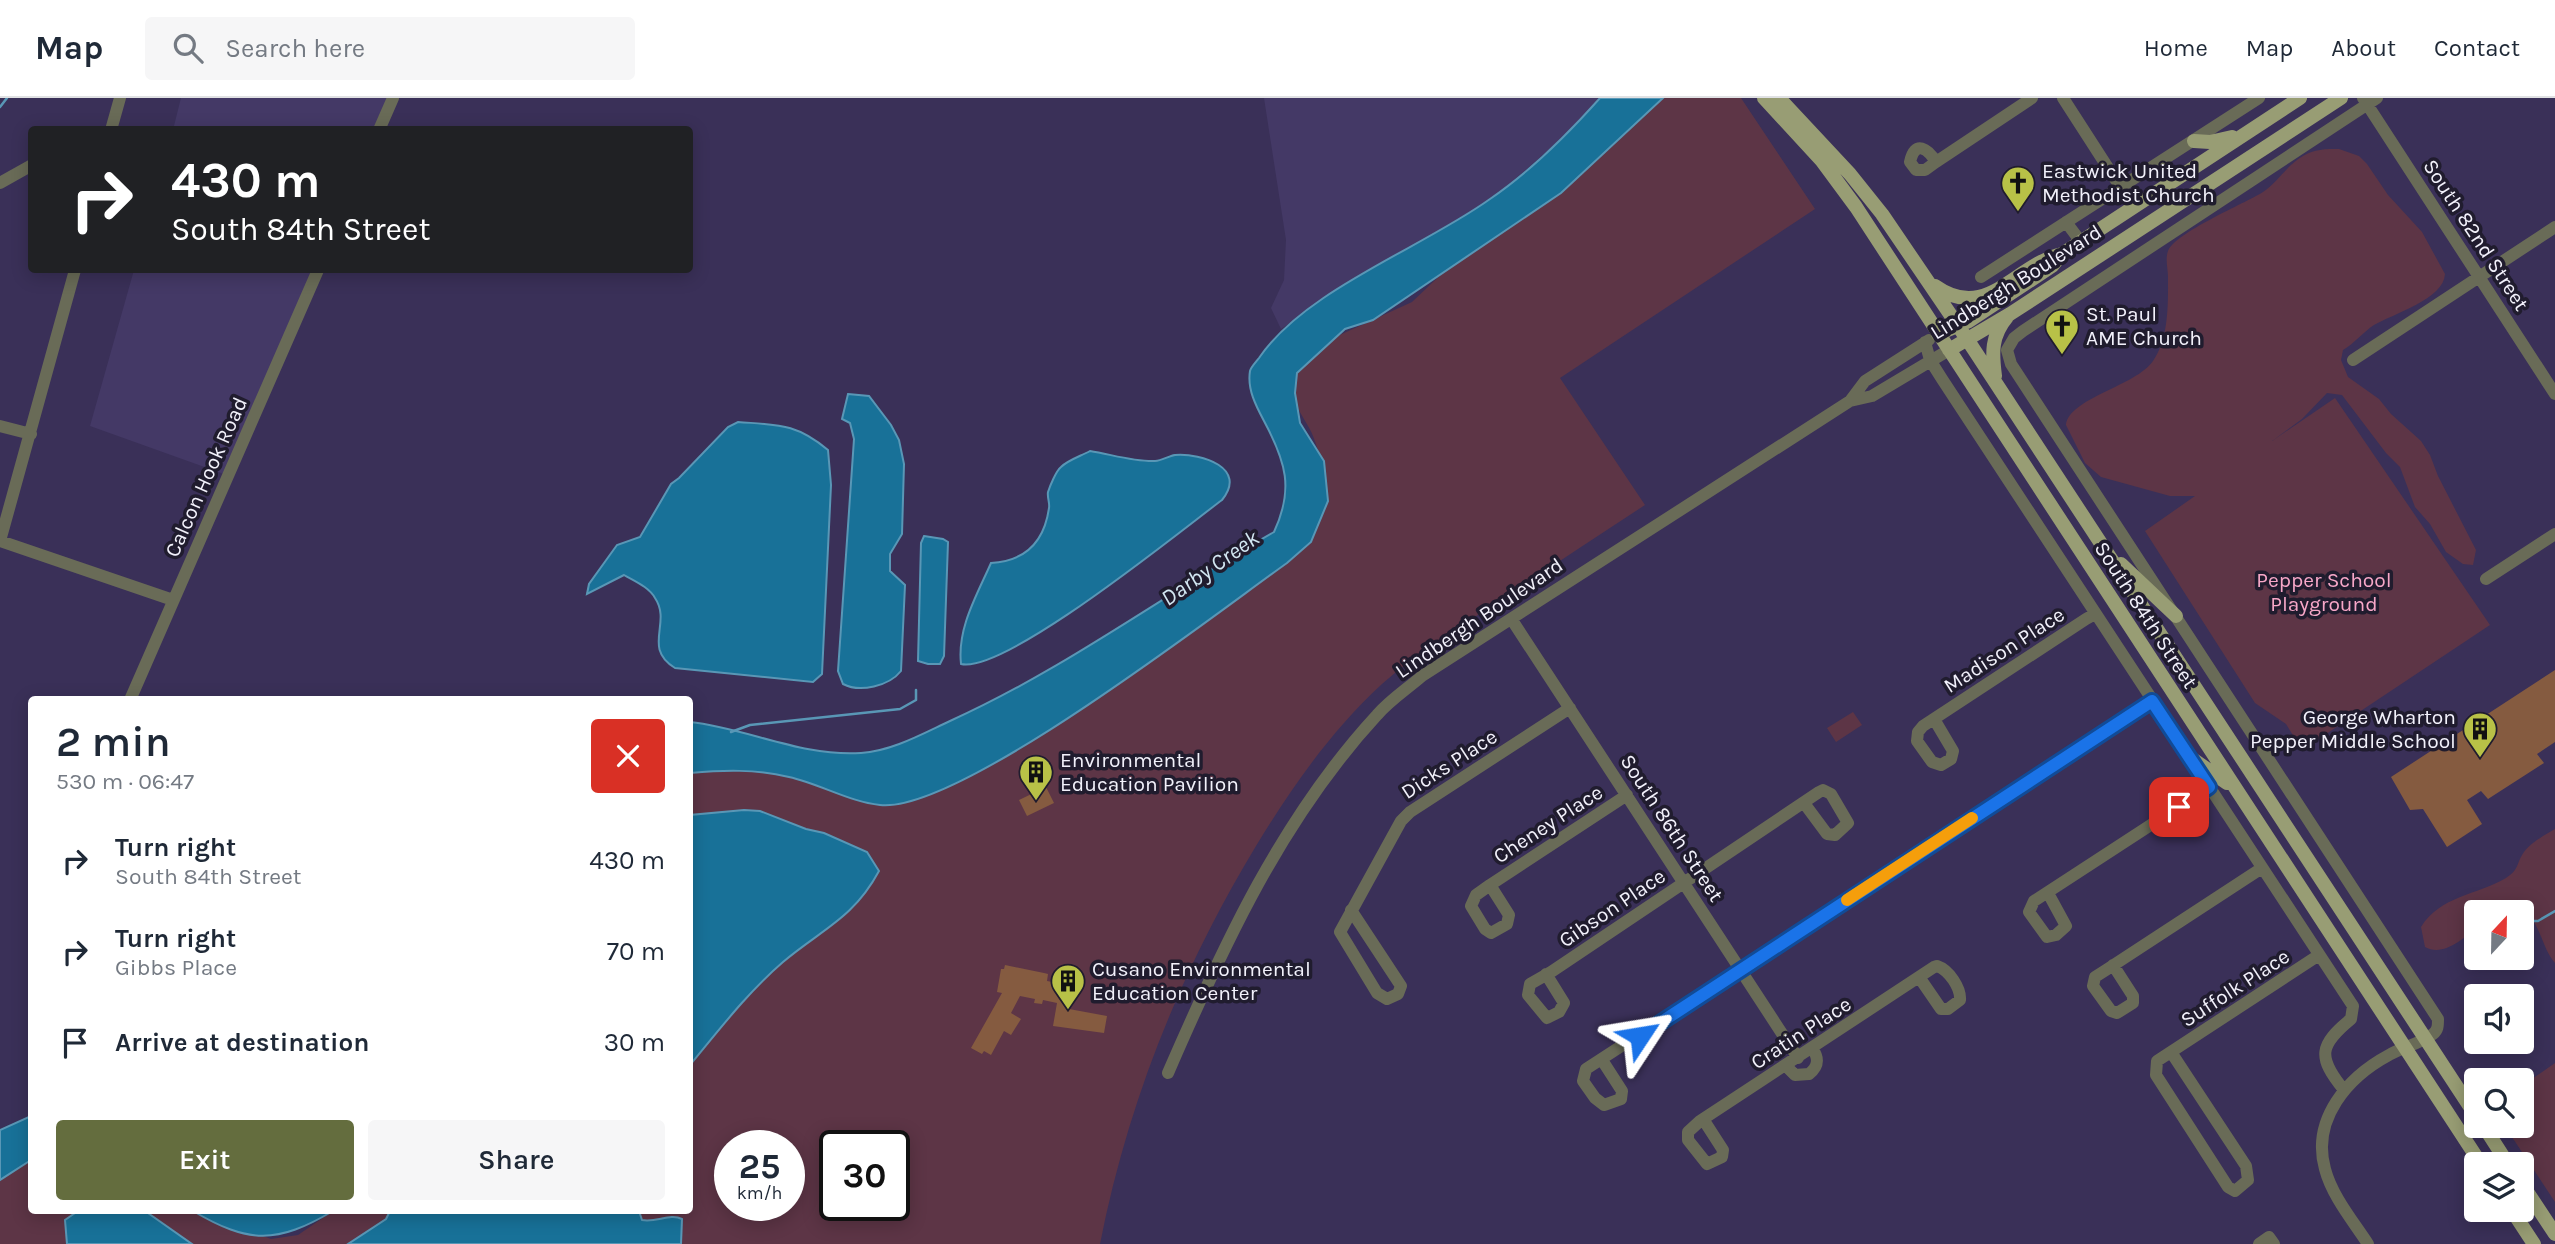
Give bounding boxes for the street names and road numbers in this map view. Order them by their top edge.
street label: South 82nd Street [2418,155,2534,315]
street label: Lindbergh Boulevard [1926,220,2106,344]
street label: Calcon Hook Road [160,393,252,561]
street label: South 84th Street [2090,537,2202,693]
street label: Lindbergh Boulevard [1391,553,1567,683]
street label: Madison Place [1939,602,2069,698]
street label: Dicks Place [1397,724,1501,804]
street label: South 86th Street [1615,750,1729,906]
street label: Cheney Place [1489,780,1607,868]
street label: Gibson Place [1554,864,1670,952]
street label: Suffolk Place [2176,944,2294,1032]
street label: Cratin Place [1746,992,1856,1074]

